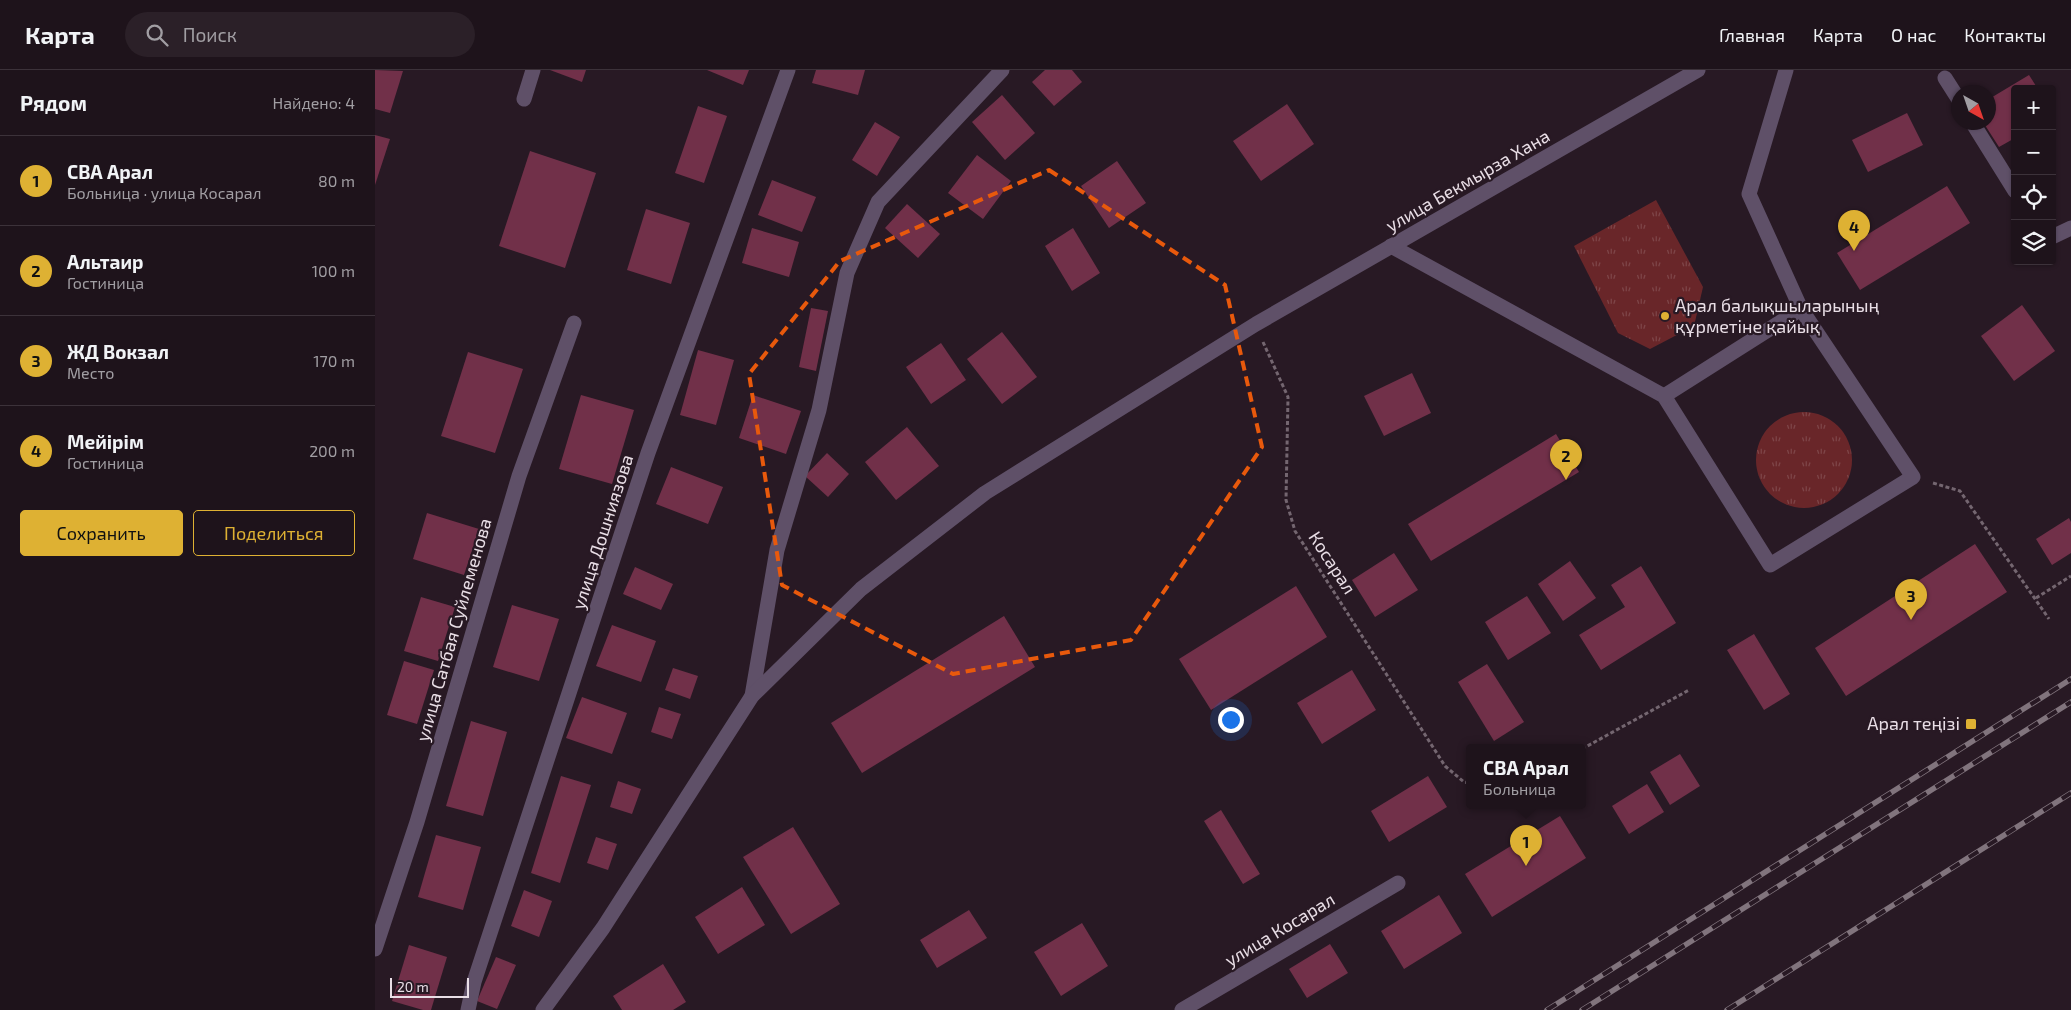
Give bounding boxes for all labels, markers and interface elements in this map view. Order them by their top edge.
search box [125,12,475,57]
text: Карта [25,20,95,49]
icon: search [143,21,171,49]
text: Поиск [183,23,237,46]
text: Главная [1719,24,1785,46]
text: Карта [1813,24,1863,46]
text: О нас [1891,24,1936,46]
text: Контакты [1964,24,2046,46]
north arrow [1951,85,1996,130]
map controls [2011,85,2056,265]
button: + [2011,85,2056,130]
text: Рядом [20,90,87,115]
text: Найдено: 4 [272,93,355,112]
street label: улица Бекмырза Хана [1382,124,1553,236]
button: − [2011,130,2056,175]
text: СВА Арал [67,160,153,183]
text: 1 [33,171,39,190]
text: 80 m [318,171,355,190]
button: locate [2011,175,2056,220]
text: Больница · улица Косарал [67,183,262,202]
pin: 4 [1838,210,1870,251]
button: layers [2011,220,2056,265]
text: Альтаир [67,250,143,273]
text: 2 [31,261,41,280]
text: 100 m [312,261,355,280]
text: Гостиница [67,273,144,292]
place label: Арал балықшыларының құрметіне қайық [1675,294,1880,337]
marker: Арал балықшыларының құрметіне қайық [1659,310,1671,322]
text: ЖД Вокзал [67,340,169,363]
text: 3 [31,351,41,370]
text: 170 m [313,351,355,370]
text: Место [67,363,114,382]
text: Мейірім [67,430,144,453]
pin: 2 [1550,439,1582,480]
text: 4 [31,441,41,460]
text: 200 m [309,441,355,460]
street label: улица Дошниязова [567,452,637,612]
text: Гостиница [67,453,144,472]
button: Сохранить [20,510,183,556]
button: Поделиться [193,510,355,556]
street label: улица Сатбая Суйлеменова [411,516,495,744]
street label: Косарал [1304,527,1361,598]
pin: 3 [1895,579,1927,620]
your location [1218,707,1244,733]
place label: Арал теңізі [1867,712,1960,734]
marker: Арал теңізі [1964,717,1978,731]
popup [1466,744,1586,809]
text: СВА Арал [1483,756,1569,779]
text: Больница [1483,779,1556,798]
pin: 1 [1510,825,1542,866]
street label: улица Косарал [1220,888,1339,971]
scale bar [390,975,469,998]
text: 20 m [397,978,429,995]

